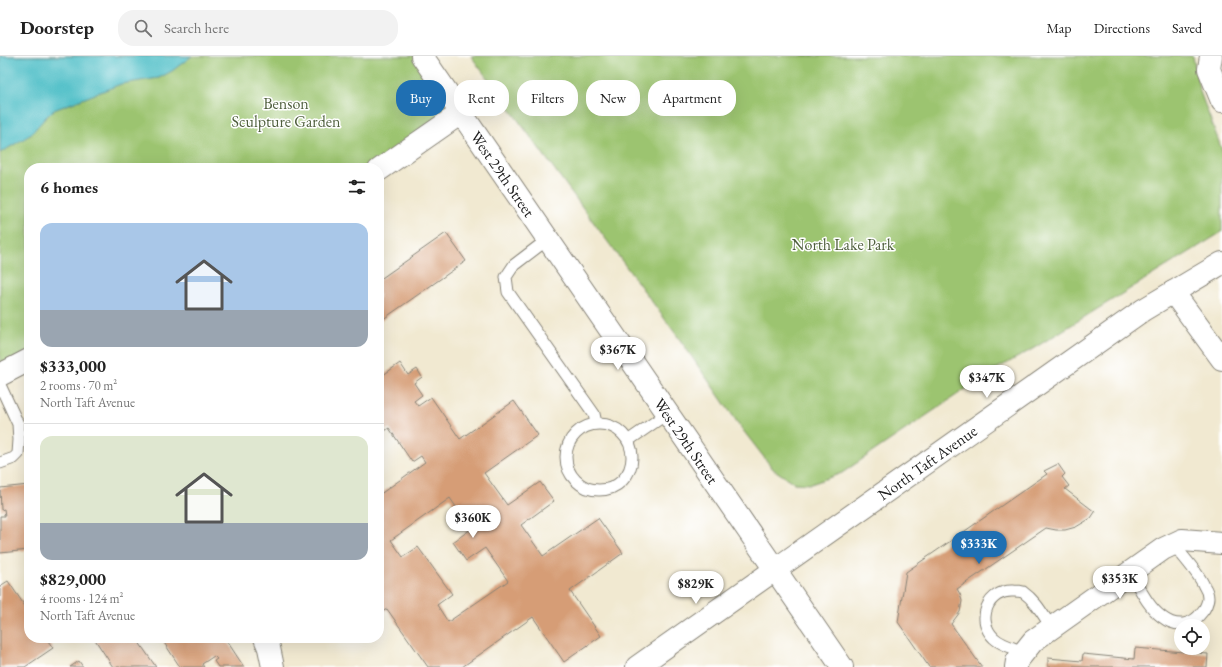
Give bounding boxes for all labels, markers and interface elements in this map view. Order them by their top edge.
search box [118,10,398,46]
text: Doorstep [20,15,94,40]
icon: search [132,17,154,39]
text: Search here [164,18,229,37]
text: Map [1046,19,1072,37]
text: Directions [1094,19,1150,37]
text: Saved [1172,19,1202,37]
chip: Buy [396,80,446,116]
chip: Rent [454,80,509,116]
chip: Filters [517,80,578,116]
chip: New [586,80,640,116]
chip: Apartment [648,80,736,116]
park label: Benson Sculpture Garden [232,93,341,132]
street label: West 29th Street [466,127,540,221]
text: 6 homes [40,176,98,198]
icon: filters [346,176,368,198]
park label: North Lake Park [792,234,895,255]
icon: home [168,249,240,321]
pin: $367K [590,337,646,371]
text: $367K [600,341,636,358]
text: $333,000 [40,355,106,377]
pin: $347K [959,365,1015,399]
text: $347K [969,369,1005,386]
text: 2 rooms · 70 m² [40,377,117,394]
text: North Taft Avenue [40,394,135,411]
street label: West 29th Street [649,394,723,488]
street label: North Taft Avenue [873,420,981,505]
icon: home [168,462,240,534]
pin: $360K [445,505,501,539]
text: $360K [455,509,491,526]
pin: $333K [951,531,1007,565]
text: $333K [961,535,997,552]
pin: $353K [1092,566,1148,600]
text: $829,000 [40,568,106,590]
text: $353K [1102,570,1138,587]
pin: $829K [668,571,724,605]
text: $829K [678,575,714,592]
text: 4 rooms · 124 m² [40,590,124,607]
text: North Taft Avenue [40,607,135,624]
map controls [1174,619,1210,655]
button: locate [1174,619,1210,655]

